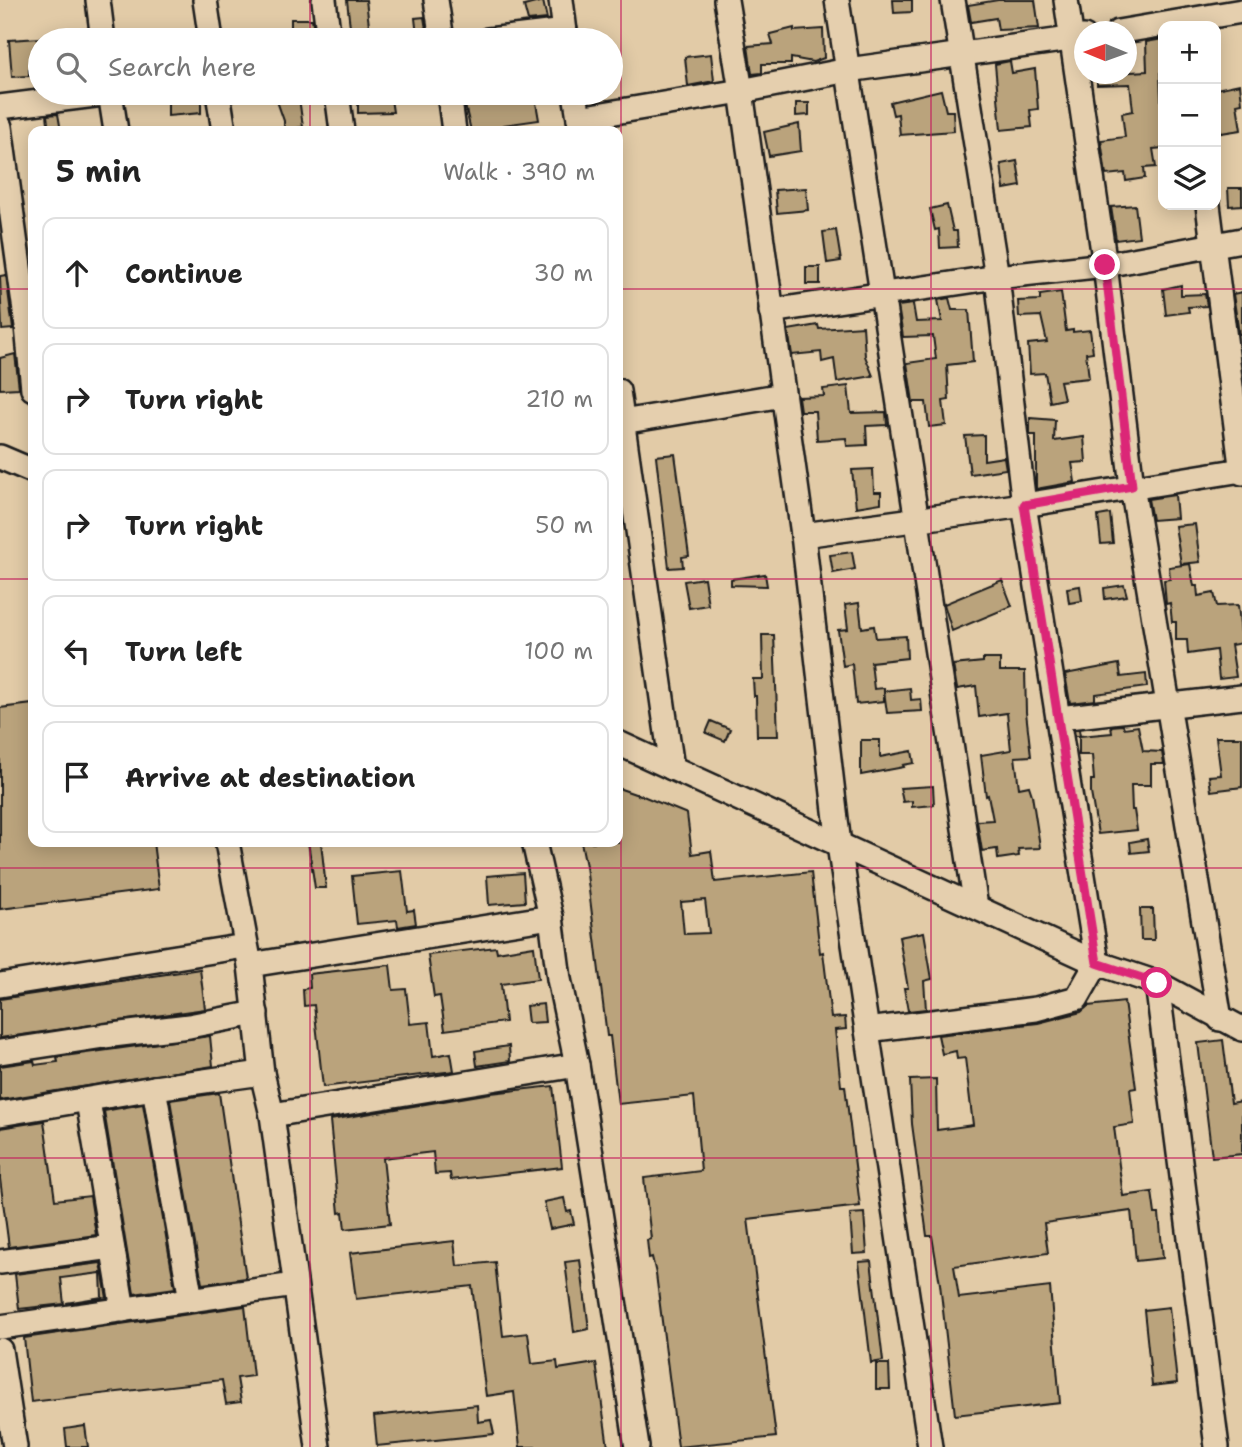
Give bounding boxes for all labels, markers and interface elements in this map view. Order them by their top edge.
north arrow [1074,21,1137,84]
map controls [1158,21,1221,210]
button: + [1158,21,1221,84]
search box [28,28,623,105]
icon: search [52,48,90,86]
text: Search here [108,49,257,84]
button: − [1158,84,1221,147]
button: layers [1158,147,1221,210]
text: 5 min [56,151,141,192]
text: Walk · 390 m [443,157,595,187]
route end [1089,249,1120,280]
icon: ahead [58,254,96,292]
text: Continue [125,256,243,291]
text: 30 m [534,258,593,288]
icon: right [58,380,96,418]
text: Turn right [125,382,263,417]
text: 210 m [525,384,593,414]
icon: right [58,506,96,544]
text: Turn right [125,508,263,543]
text: 50 m [535,510,593,540]
icon: left [58,632,96,670]
text: Turn left [125,634,242,669]
text: 100 m [524,636,593,666]
icon: arrive [58,758,96,796]
text: Arrive at destination [125,760,415,795]
route start [1141,967,1172,998]

